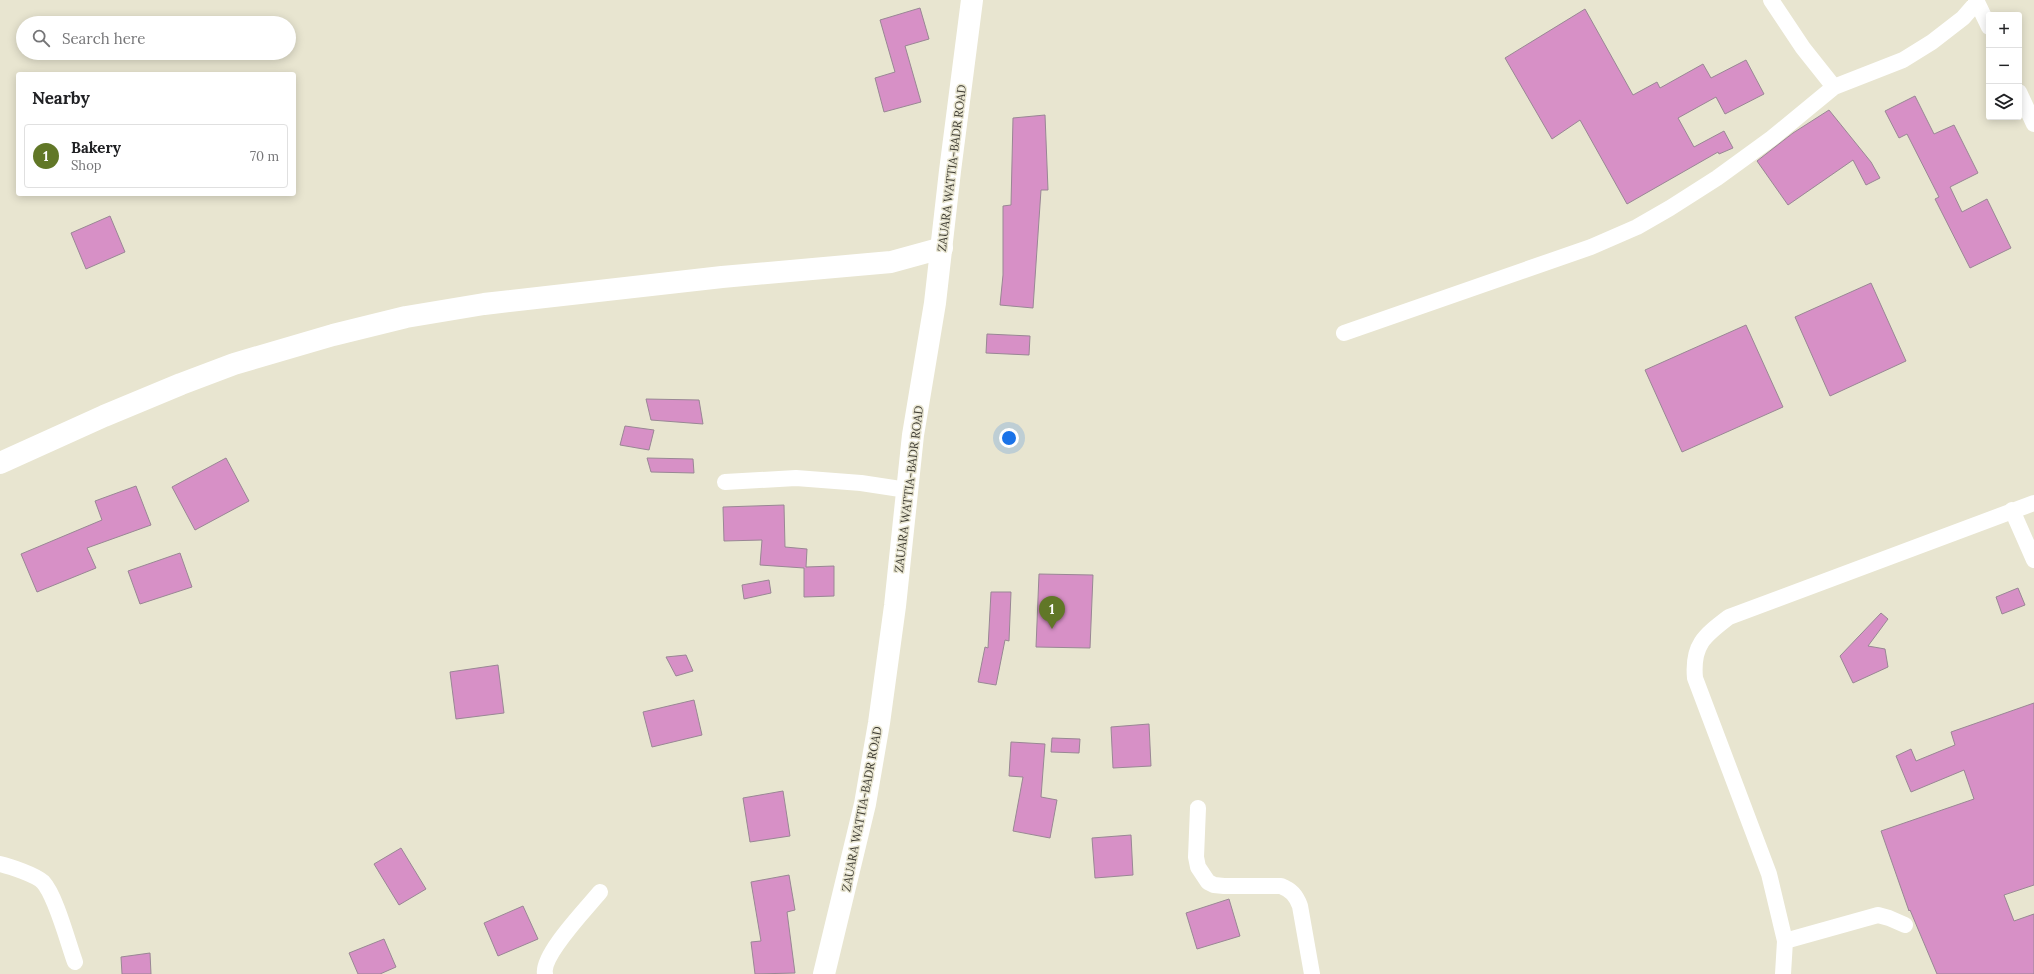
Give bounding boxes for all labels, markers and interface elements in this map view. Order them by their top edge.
map controls [1986,12,2022,120]
button: + [1986,12,2022,48]
search box [16,16,296,60]
icon: search [30,27,52,49]
text: Search here [62,29,145,48]
button: − [1986,48,2022,84]
street label: ZAUARA WATTIA-BADR ROAD [934,84,969,252]
button: layers [1986,84,2022,120]
text: Nearby [32,87,90,109]
text: Bakery [71,138,121,157]
text: 1 [43,148,49,165]
text: 70 m [250,148,279,165]
text: Shop [71,157,102,174]
street label: ZAUARA WATTIA-BADR ROAD [891,405,926,573]
your location [999,428,1019,448]
pin: 1 [1039,596,1065,629]
street label: ZAUARA WATTIA-BADR ROAD [838,725,885,893]

